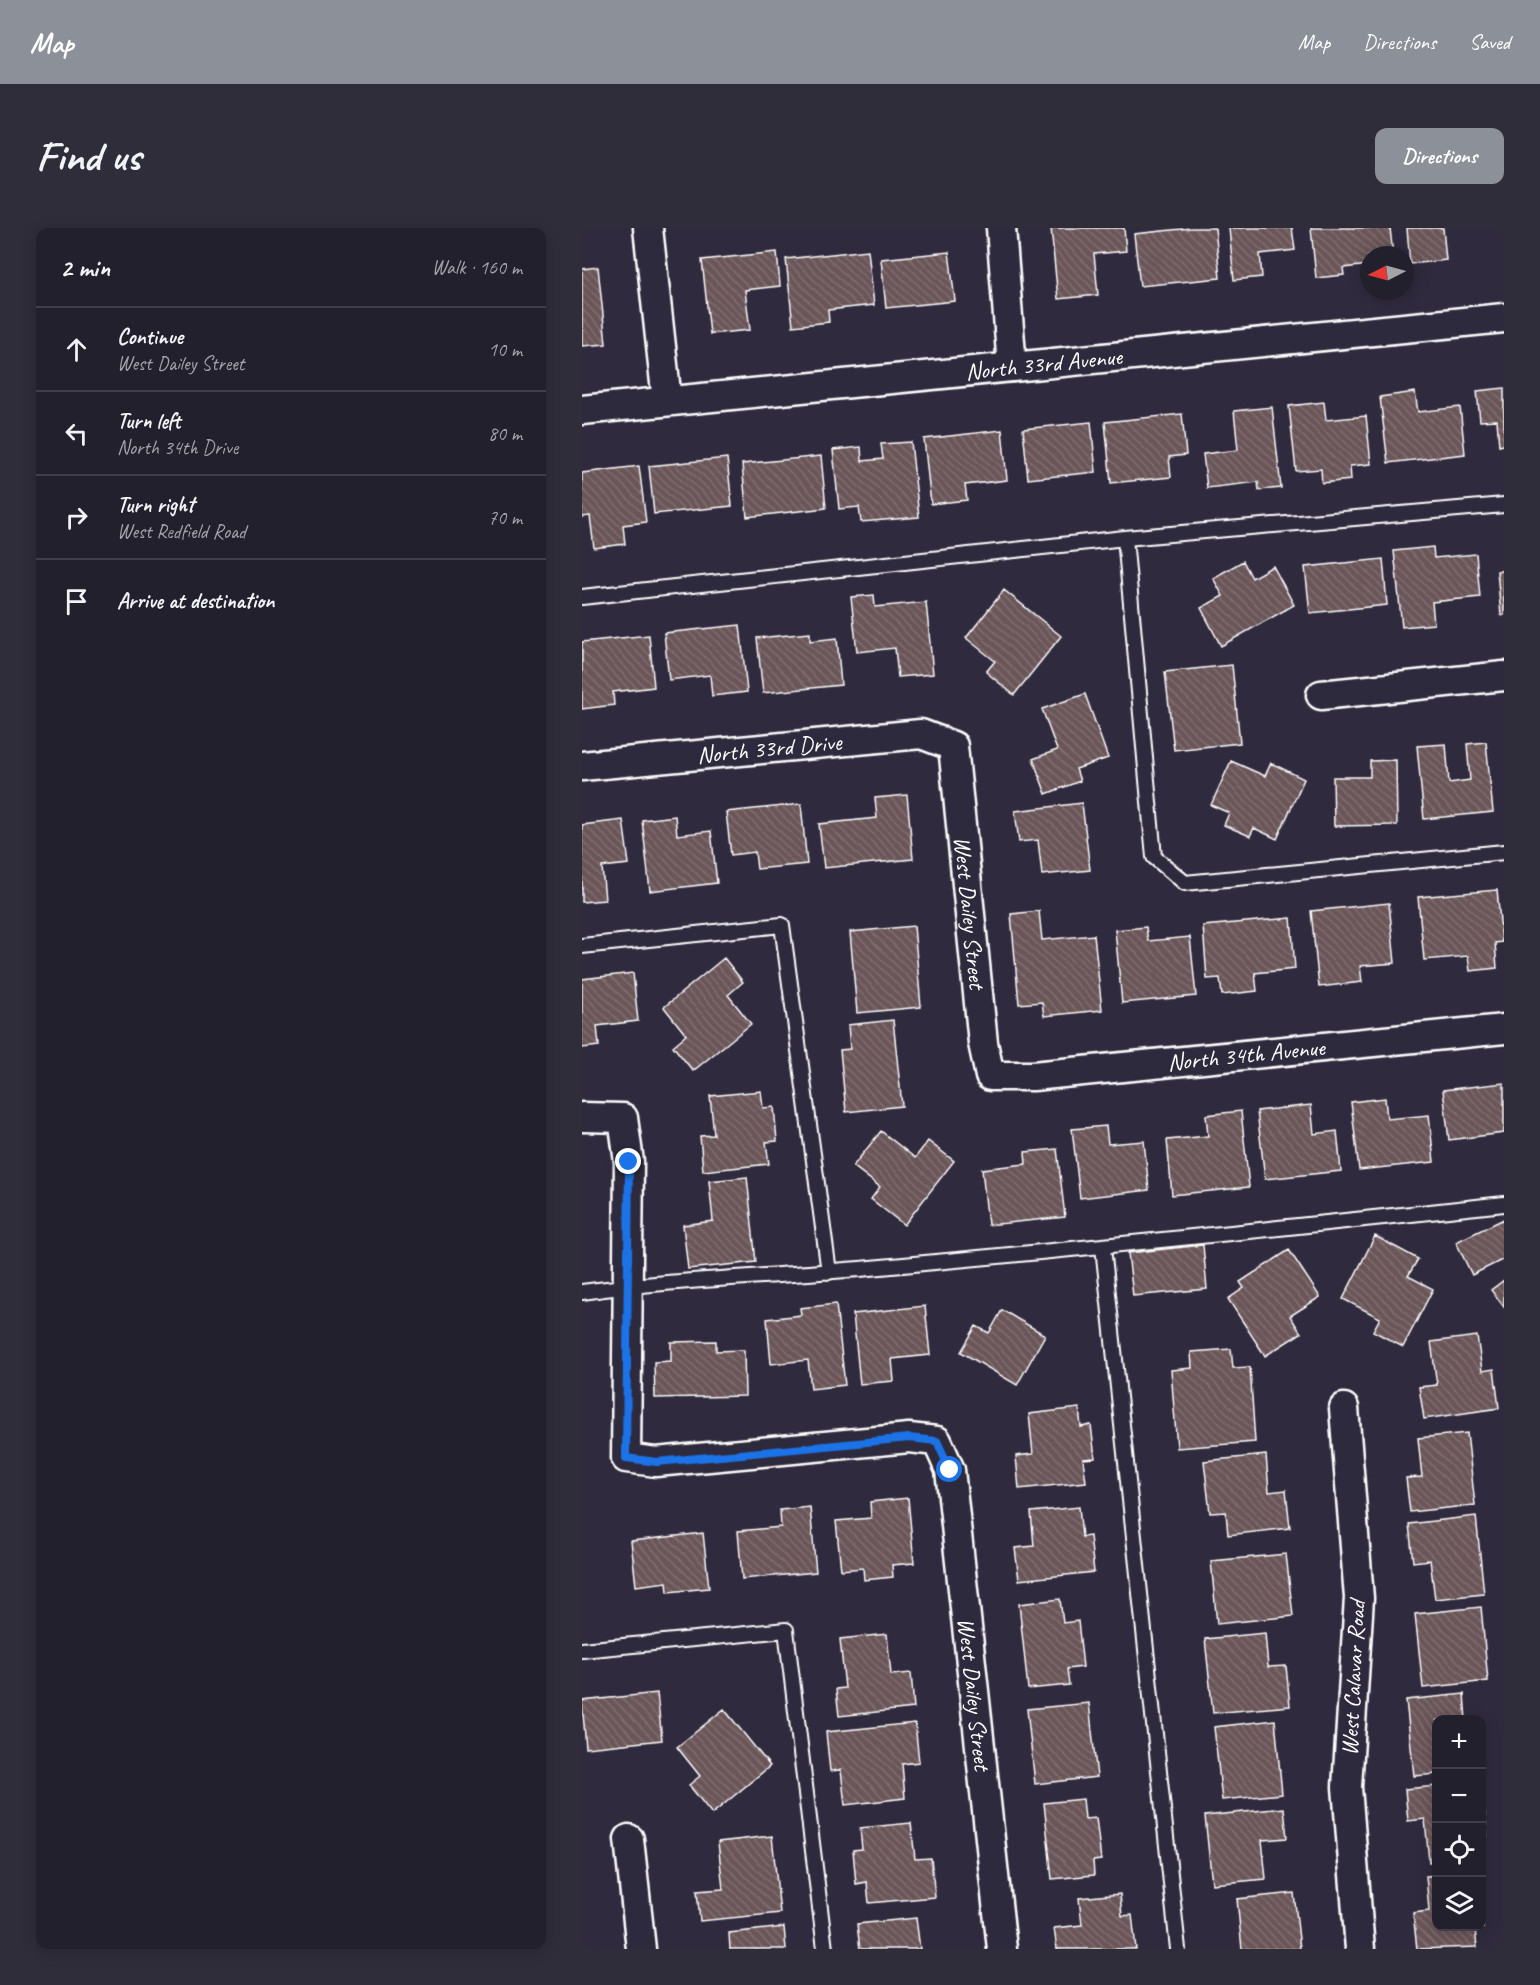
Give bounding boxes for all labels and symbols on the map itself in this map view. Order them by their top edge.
north arrow [1360,246,1414,300]
street label: North 33rd Avenue [964,341,1126,387]
street label: North 33rd Drive [696,726,845,770]
street label: West Dailey Street [947,835,993,992]
street label: North 34th Avenue [1166,1032,1328,1078]
route end [615,1148,641,1174]
route start [936,1456,962,1482]
street label: West Calavar Road [1334,1596,1372,1756]
street label: West Dailey Street [951,1616,998,1774]

